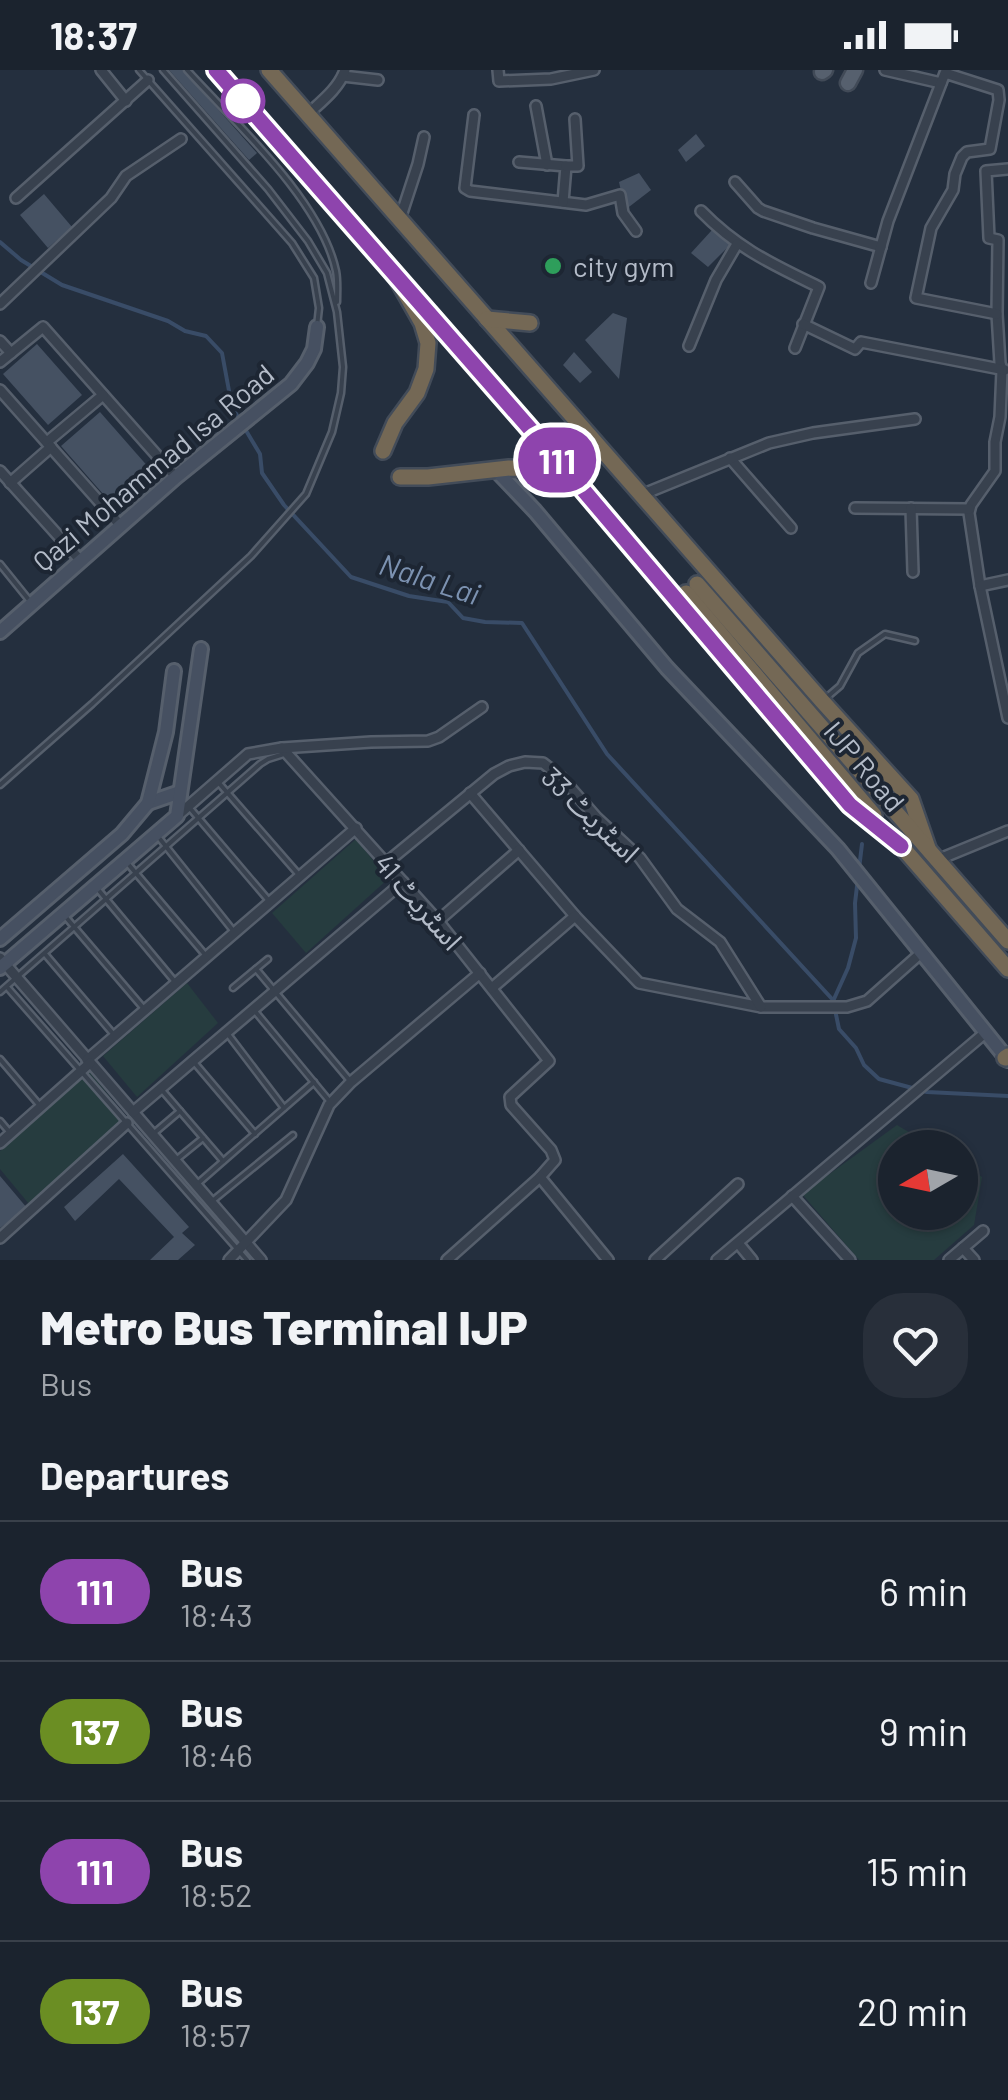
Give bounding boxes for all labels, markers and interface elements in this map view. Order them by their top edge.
text: 18:37 [50,12,137,58]
unlabelled marker [222,80,264,122]
place label: city gym [573,249,674,283]
marker: city gym [542,255,564,277]
street label: Qazi Mohammad Isa Road [26,356,280,578]
line badge: 111 [500,428,614,492]
text: 111 [538,439,576,481]
water label: Nala Lai [375,545,485,611]
street label: IJP Road [817,714,913,818]
street label: اسٹریٹ 33 [534,759,647,870]
street label: اسٹریٹ 41 [367,846,470,957]
north arrow [878,1130,978,1230]
map controls [878,1130,978,1230]
button: heart [863,1293,968,1398]
text: Metro Bus Terminal IJP [40,1297,528,1355]
text: Bus [40,1364,92,1402]
text: Departures [40,1452,229,1498]
text: Bus [180,1549,243,1595]
text: 6 min [879,1568,968,1614]
text: 111 [76,1570,114,1612]
text: 18:43 [180,1595,253,1633]
text: Bus [180,1689,243,1735]
text: 9 min [879,1708,968,1754]
text: 137 [71,1710,119,1752]
text: 18:46 [180,1735,253,1773]
text: Bus [180,1829,243,1875]
text: 15 min [866,1848,968,1894]
text: 111 [76,1850,114,1892]
text: 18:52 [180,1875,252,1913]
text: Bus [180,1969,243,2015]
text: 20 min [857,1988,968,2034]
text: 137 [71,1990,119,2032]
text: 18:57 [180,2015,250,2053]

